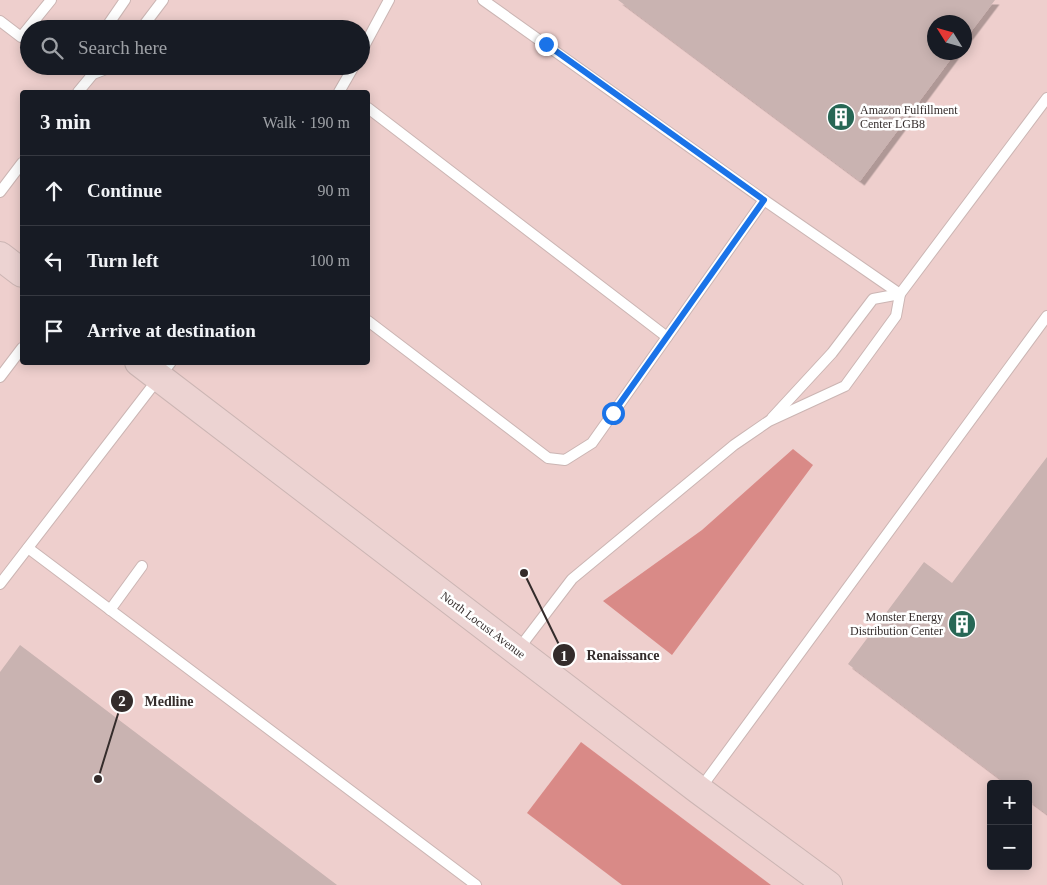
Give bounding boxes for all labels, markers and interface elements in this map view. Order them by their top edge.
north arrow [927,15,972,60]
search box [20,20,370,75]
route end [535,33,558,56]
icon: search [38,34,66,62]
text: Search here [78,37,167,58]
building icon: Amazon Fulfillment Center LGB8 [826,102,856,132]
place label: Amazon Fulfillment Center LGB8 [860,103,958,131]
text: 3 min [40,110,91,134]
text: Walk · 190 m [263,114,350,131]
icon: ahead [40,177,68,205]
text: Continue [87,180,162,201]
text: 90 m [318,182,350,199]
icon: left [40,247,68,275]
text: Turn left [87,250,159,271]
text: 100 m [310,252,350,269]
icon: arrive [40,317,68,345]
text: Arrive at destination [87,320,256,341]
route start [602,402,625,425]
street label: North Locust Avenue [438,589,528,661]
building icon: Monster Energy Distribution Center [947,609,977,639]
place label: Monster Energy Distribution Center [850,610,943,638]
callout: Renaissance [552,641,670,670]
text: 1 [560,648,568,664]
text: Renaissance [586,648,660,663]
callout: Medline [109,687,203,716]
text: 2 [118,693,126,709]
text: Medline [145,694,194,709]
map controls [987,780,1032,870]
button: + [987,780,1032,825]
button: − [987,825,1032,870]

